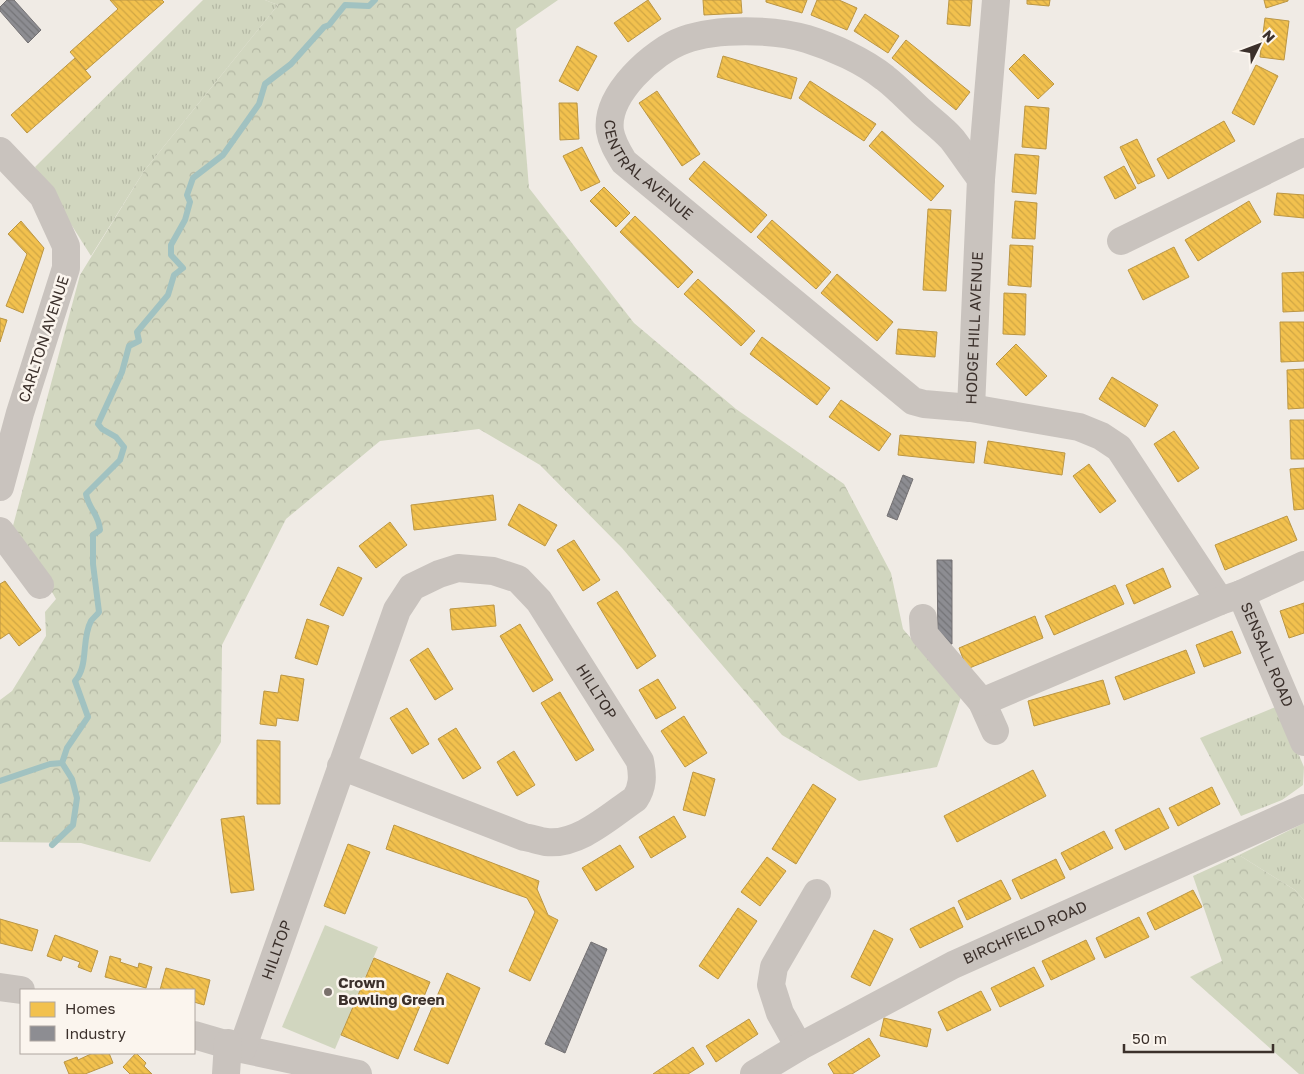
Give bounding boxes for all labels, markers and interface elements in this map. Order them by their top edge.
north arrow [1234,20,1284,70]
text: N [1259,26,1279,46]
street label: CENTRAL AVENUE [602,119,697,223]
street label: HODGE HILL AVENUE [961,251,986,405]
street label: CARLTON AVENUE [14,273,72,404]
street label: SENSALL ROAD [1238,599,1298,709]
street label: HILLTOP [573,660,621,722]
street label: BIRCHFIELD ROAD [960,896,1090,967]
street label: HILLTOP [257,917,295,982]
place label: Crown Bowling Green [338,973,445,1008]
marker: Crown Bowling Green [322,986,334,998]
legend [20,989,195,1054]
text: Homes [65,999,115,1017]
scale bar [1124,1022,1273,1054]
text: Industry [65,1024,126,1042]
text: 50 m [1132,1029,1167,1047]

